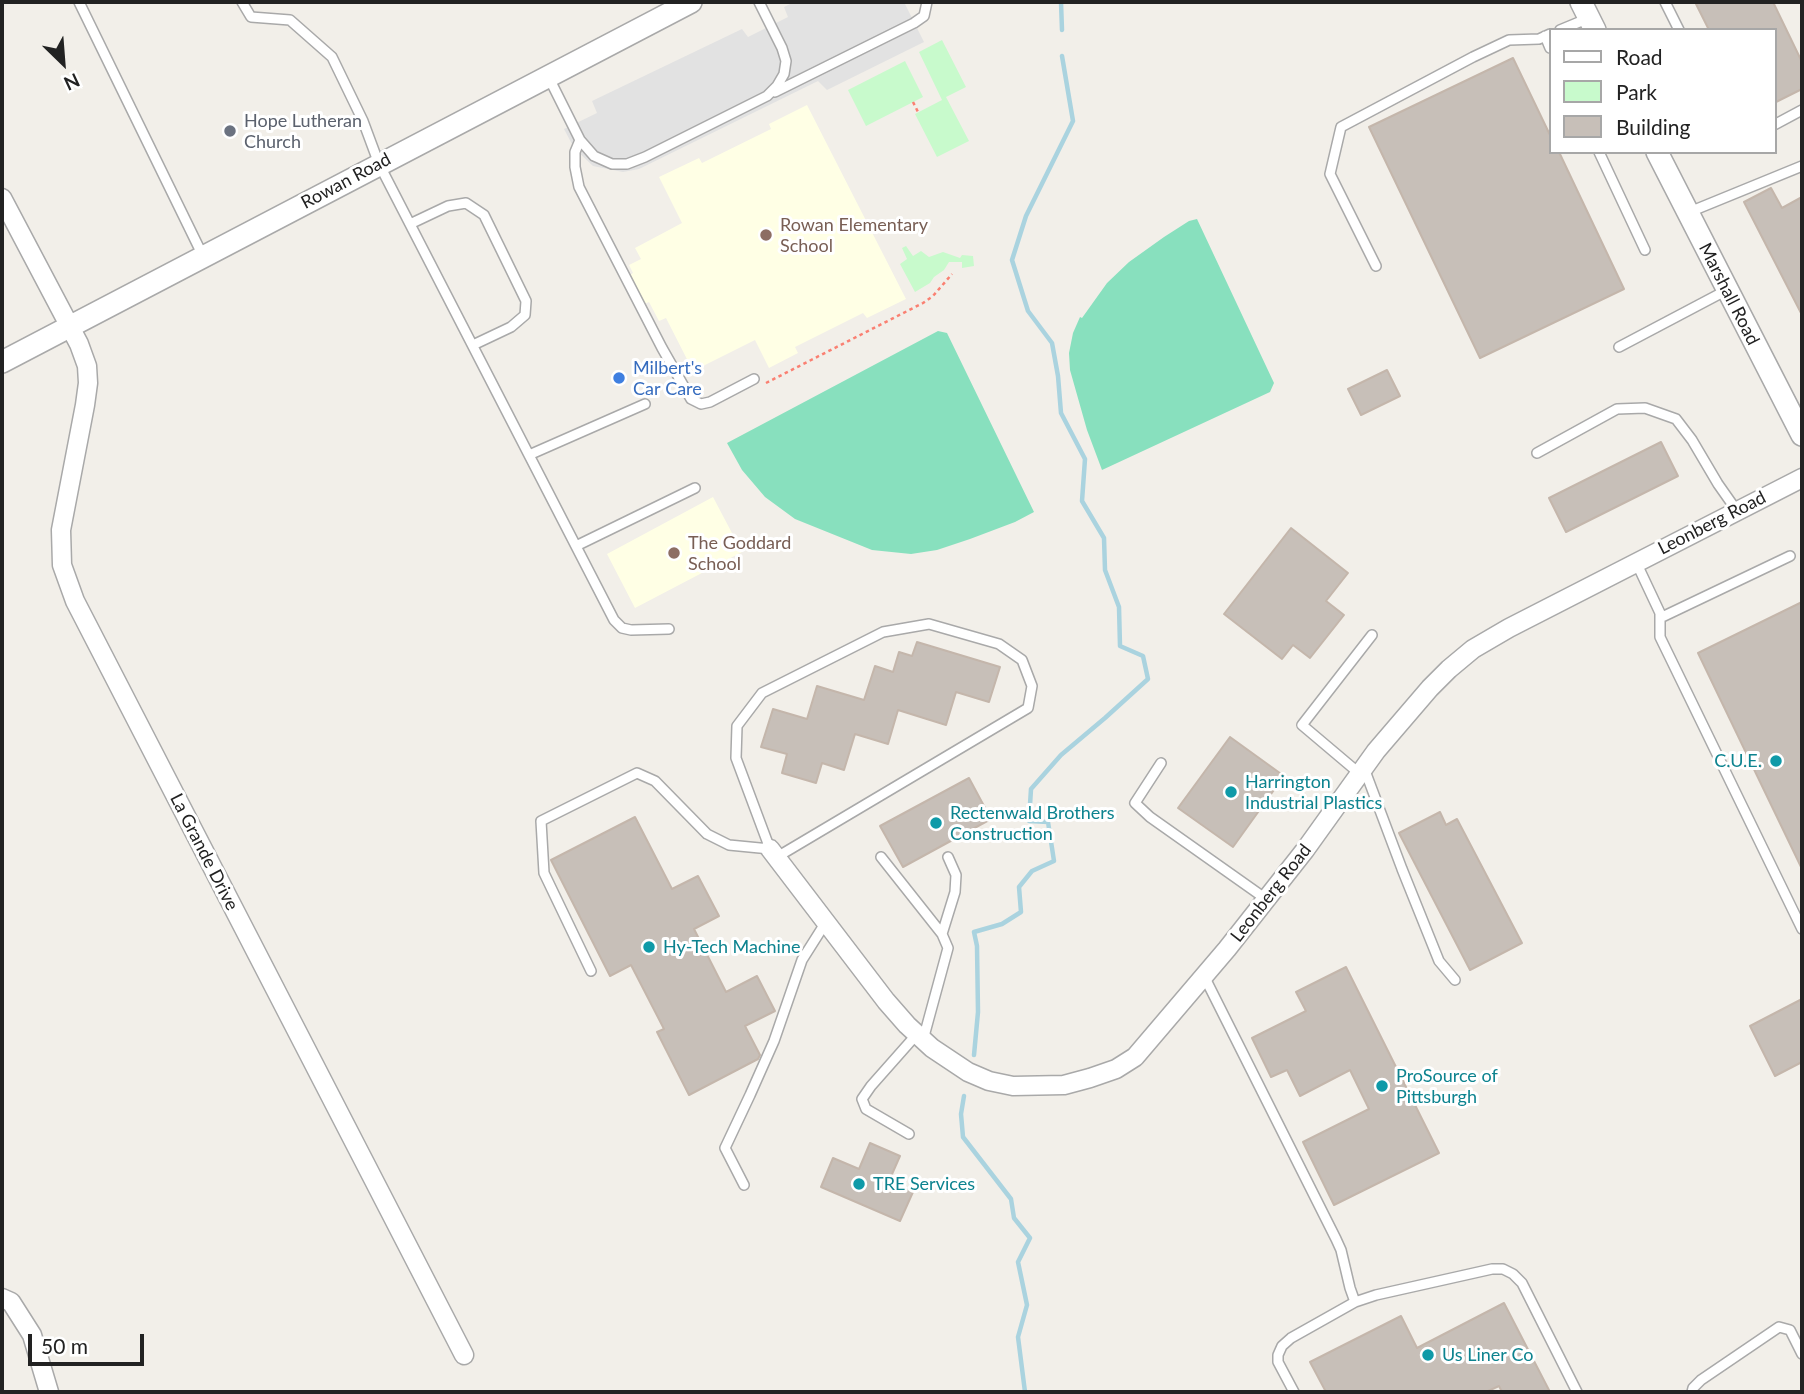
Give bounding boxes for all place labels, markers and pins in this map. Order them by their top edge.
place label: Hope Lutheran Church [244,110,362,152]
marker: Hope Lutheran Church [222,123,238,139]
place label: Rowan Elementary School [780,214,928,256]
marker: Rowan Elementary School [758,227,774,243]
place label: Milbert's Car Care [633,357,702,400]
marker: Milbert's Car Care [611,370,627,386]
place label: The Goddard School [688,532,791,574]
marker: The Goddard School [666,545,682,561]
place label: C.U.E. [1714,750,1762,772]
marker: C.U.E. [1768,753,1784,769]
place label: Harrington Industrial Plastics [1245,771,1382,814]
marker: Harrington Industrial Plastics [1223,784,1239,800]
place label: Rectenwald Brothers Construction [950,802,1115,844]
marker: Rectenwald Brothers Construction [928,815,944,831]
place label: Hy-Tech Machine [663,936,800,958]
marker: Hy-Tech Machine [641,939,657,955]
place label: ProSource of Pittsburgh [1396,1065,1498,1108]
marker: ProSource of Pittsburgh [1374,1078,1390,1094]
place label: TRE Services [873,1173,975,1195]
marker: TRE Services [851,1176,867,1192]
place label: Us Liner Co [1442,1344,1534,1366]
marker: Us Liner Co [1420,1347,1436,1363]

